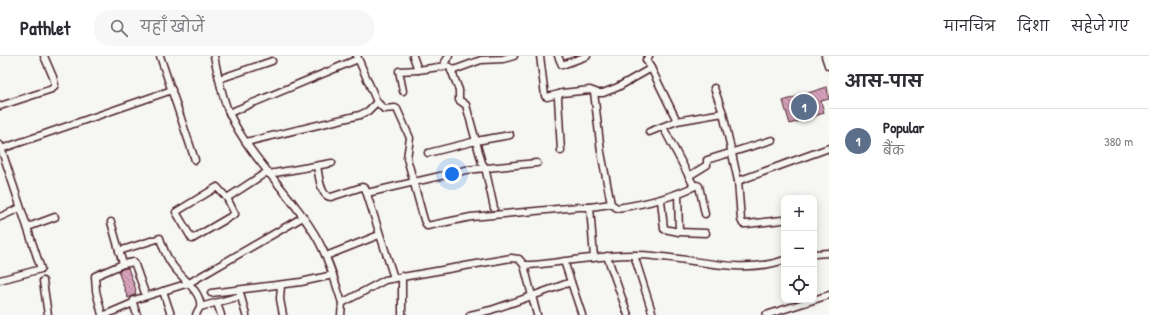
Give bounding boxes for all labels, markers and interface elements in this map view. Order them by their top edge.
search box [94,10,374,46]
text: Pathlet [20,15,70,41]
text: यहाँ खोजें [140,16,204,37]
text: मानचित्र [944,16,995,35]
text: दिशा [1017,16,1049,35]
text: सहेजे गए [1071,16,1129,35]
icon: search [108,17,130,39]
text: आस-पास [845,69,923,92]
pin: 1 [791,92,817,122]
text: Popular [883,117,924,138]
text: 1 [856,132,860,150]
text: 380 m [1104,132,1133,150]
text: बैंक [883,141,904,159]
your location [442,164,462,184]
map controls [781,195,817,303]
button: + [781,195,817,231]
button: − [781,231,817,267]
button: locate [781,267,817,303]

